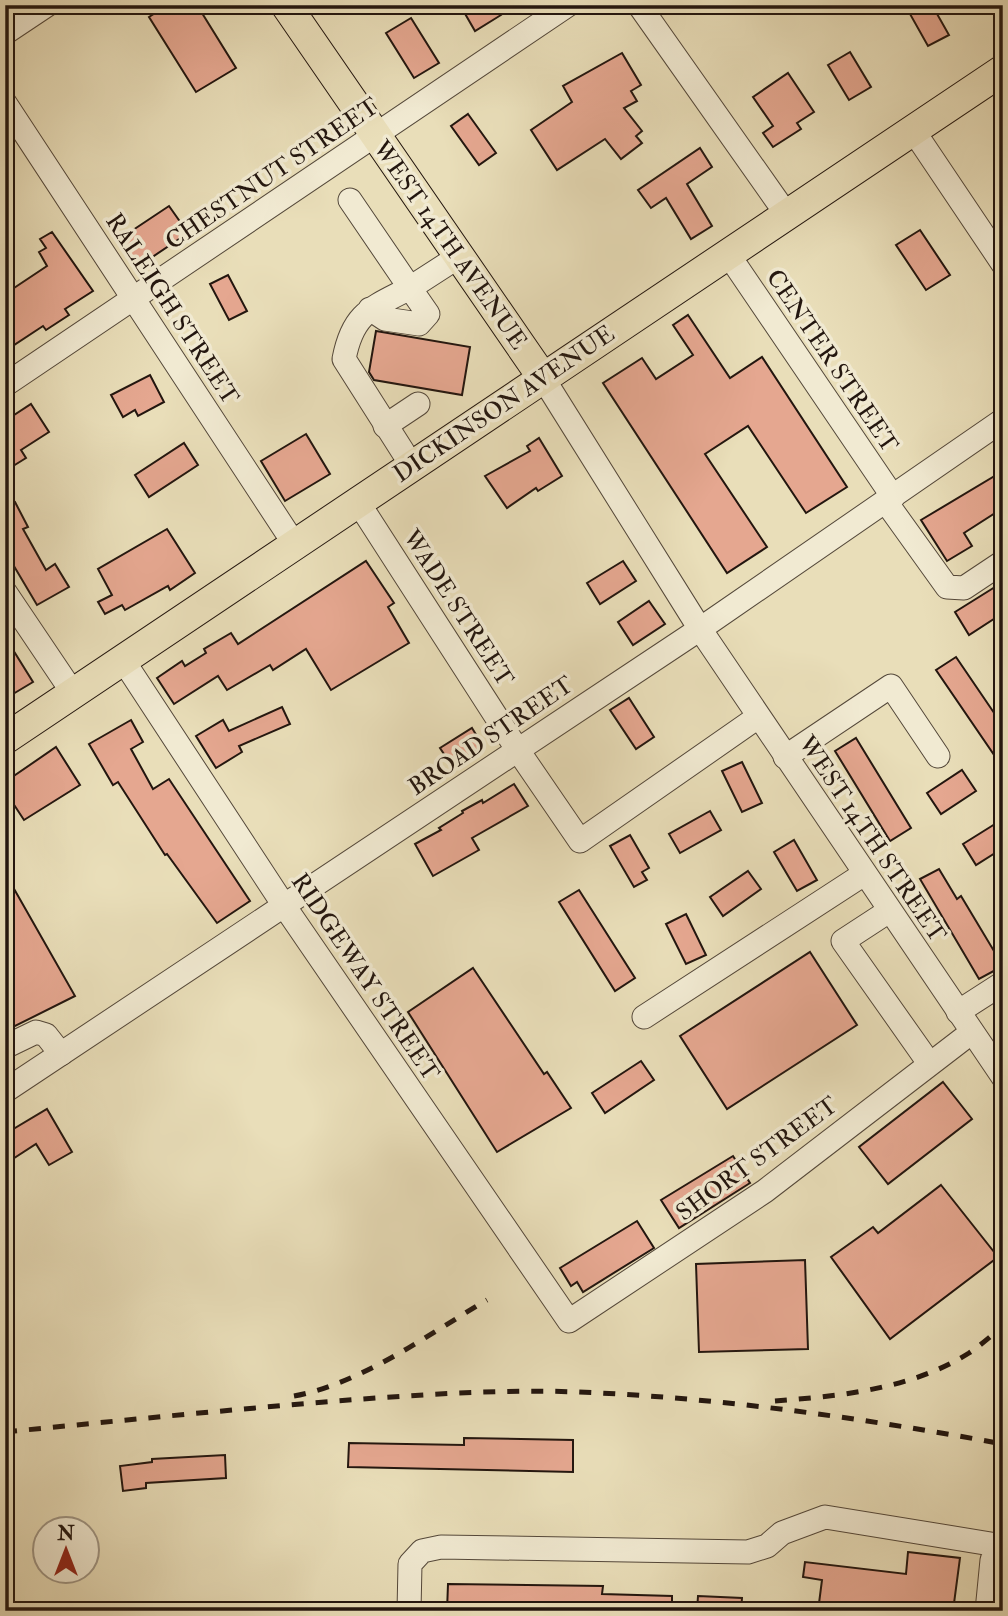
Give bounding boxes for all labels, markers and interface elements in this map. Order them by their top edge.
street label: CHESTNUT STREET [159,91,385,257]
street label: WEST 14TH AVENUE [365,133,534,356]
street label: RALEIGH STREET [98,207,246,411]
street label: CENTER STREET [759,263,905,459]
street label: DICKINSON AVENUE [387,318,621,490]
street label: WADE STREET [395,523,520,692]
street label: BROAD STREET [403,669,579,803]
street label: WEST 14TH STREET [791,729,953,948]
street label: RIDGEWAY STREET [284,867,446,1087]
street label: SHORT STREET [670,1090,844,1228]
north arrow [32,1514,102,1584]
text: N [56,1522,75,1546]

